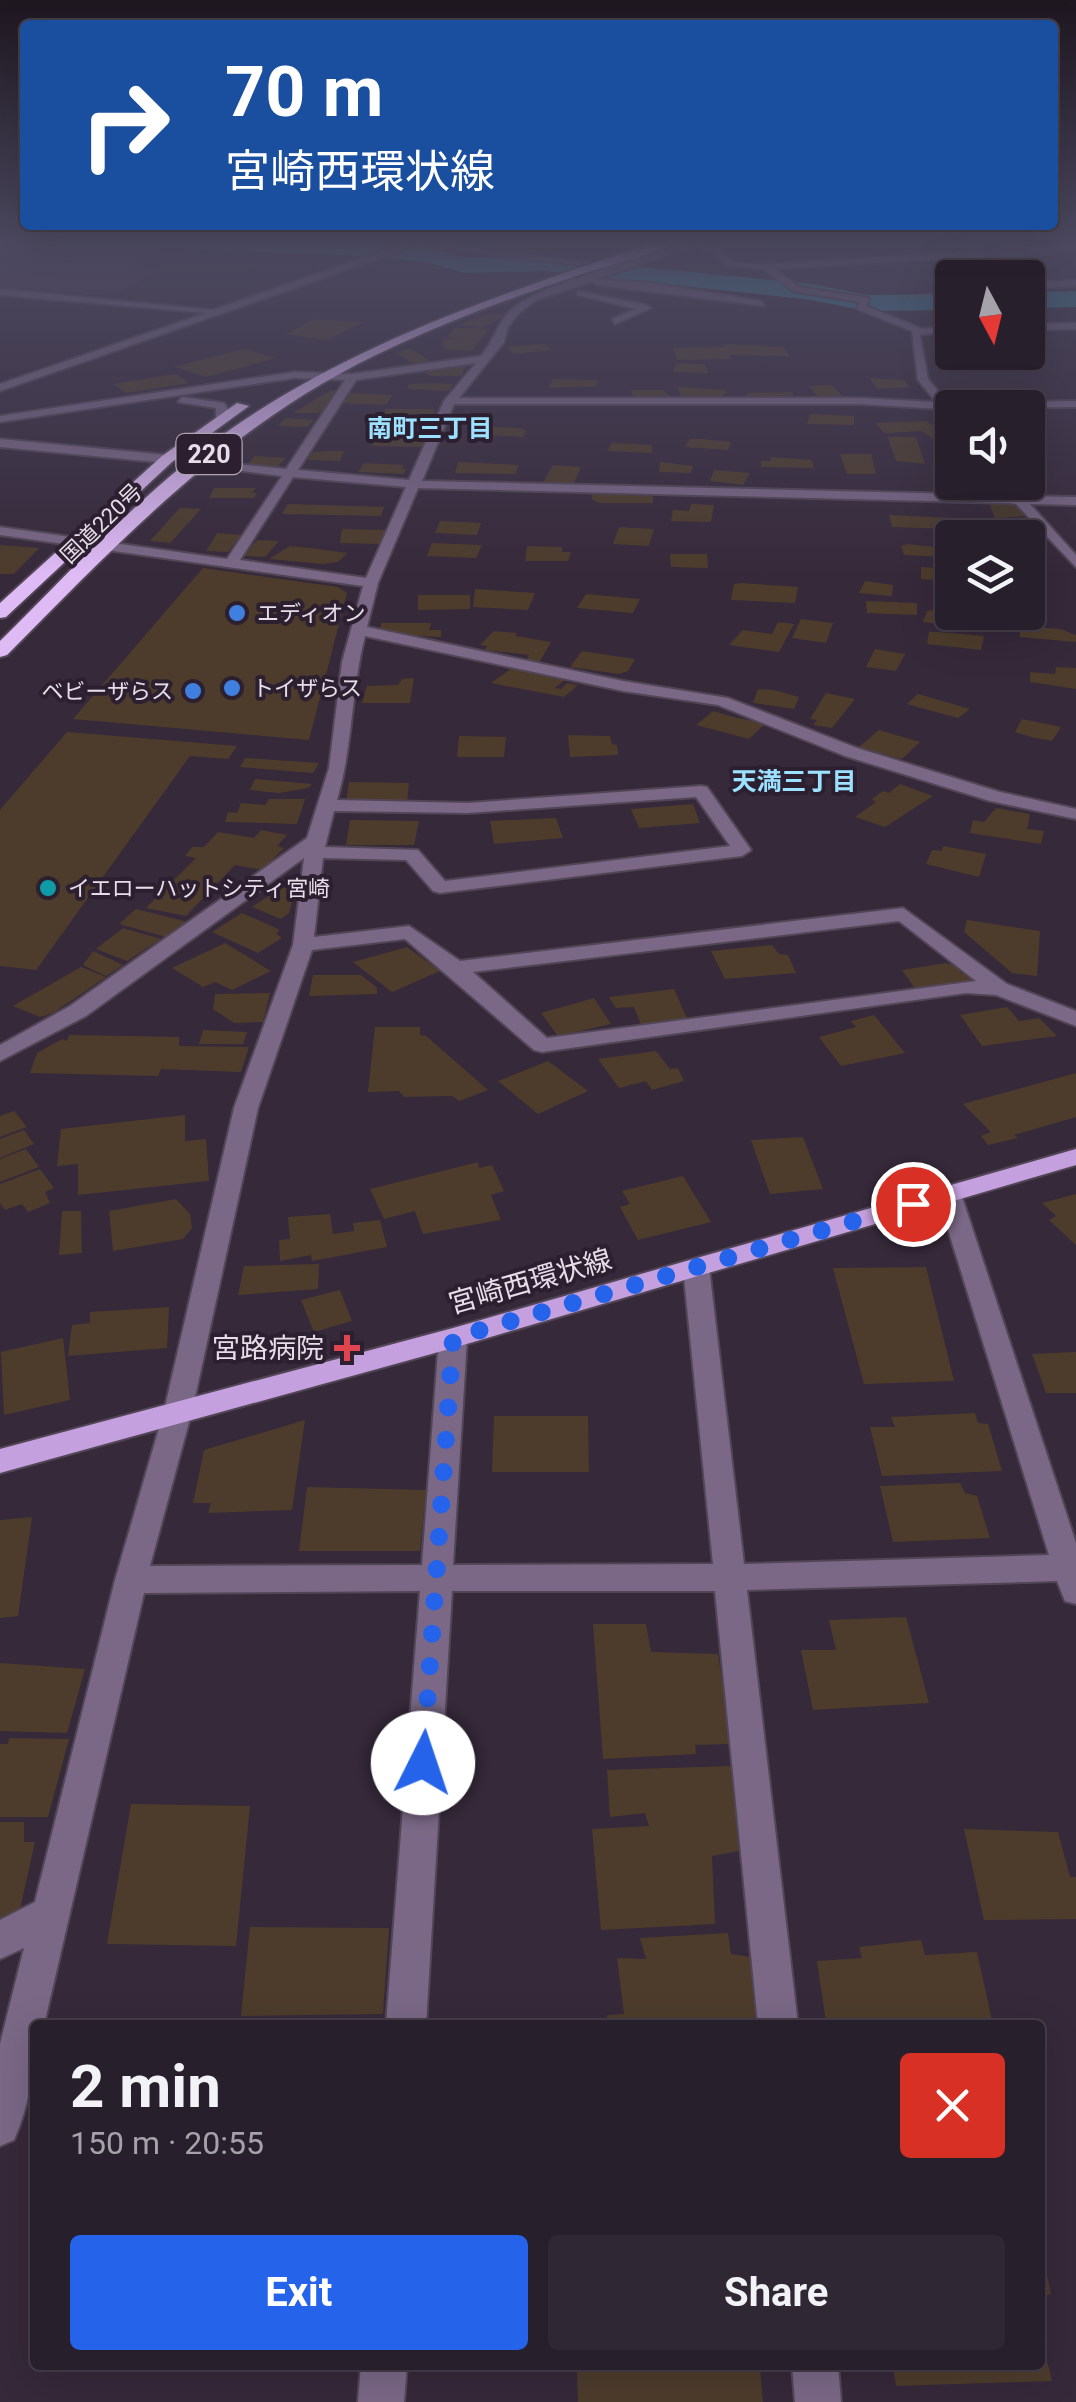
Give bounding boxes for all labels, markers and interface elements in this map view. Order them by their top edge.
text: 70 m [225,51,383,133]
icon: right [60,60,190,190]
text: 宮崎西環状線 [225,145,495,198]
north arrow [935,260,1045,370]
map controls [935,260,1045,630]
button: sound [935,390,1045,500]
district label: 南町三丁目 [367,414,493,443]
road number: 220 [176,434,242,474]
street label: 国道220号 [56,479,147,568]
button: layers [935,520,1045,630]
place label: エディオン [257,601,365,626]
marker: エディオン [226,602,248,624]
place label: トイザらス [252,676,362,701]
marker: トイザらス [221,677,243,699]
place label: ベビーザらス [41,679,173,704]
marker: ベビーザらス [182,680,204,702]
district label: 天満三丁目 [731,767,857,796]
place label: イエローハットシティ宮崎 [68,876,330,901]
marker: イエローハットシティ宮崎 [37,877,59,899]
pin [871,1162,956,1247]
icon: arrive [886,1177,941,1232]
street label: 宮崎西環状線 [445,1242,615,1320]
place label: 宮路病院 [212,1332,324,1365]
marker: 宮路病院 [334,1335,360,1361]
position arrow [371,1711,475,1815]
text: 2 min [70,2051,221,2122]
button: close [900,2053,1005,2158]
text: 150 m · 20:55 [70,2124,264,2162]
button: Exit [70,2235,528,2350]
button: Share [548,2235,1005,2350]

